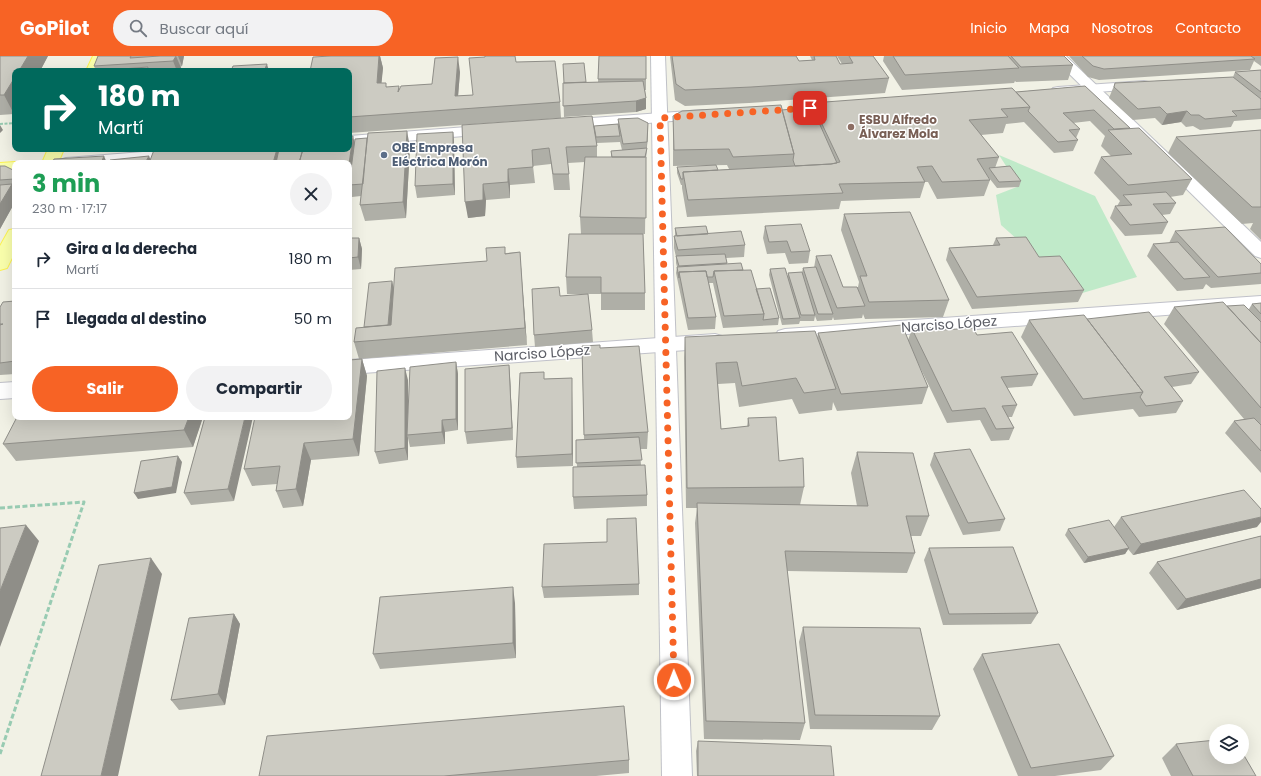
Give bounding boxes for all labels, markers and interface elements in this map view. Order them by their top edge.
search box [113,10,393,46]
text: GoPilot [20,15,89,42]
icon: search [127,17,149,39]
text: Buscar aquí [159,18,249,39]
text: Inicio [970,18,1007,38]
text: Mapa [1029,18,1070,38]
text: Nosotros [1092,18,1153,38]
text: Contacto [1175,18,1241,38]
text: 180 m [98,77,181,116]
icon: right [32,84,84,136]
pin [793,91,827,125]
icon: arrive [799,97,821,119]
place label: ESBU Alfredo Álvarez Mola [859,111,938,142]
text: Martí [98,115,143,140]
marker: ESBU Alfredo Álvarez Mola [846,122,856,132]
place label: OBE Empresa Eléctrica Morón [392,139,488,170]
marker: OBE Empresa Eléctrica Morón [379,150,389,160]
text: 3 min [32,167,100,200]
button: close [290,173,332,215]
text: 230 m · 17:17 [32,199,107,218]
text: Gira a la derecha [66,238,197,259]
icon: right [32,248,54,270]
text: 180 m [289,248,332,269]
text: Martí [66,260,99,279]
icon: arrive [32,308,54,330]
text: Llegada al destino [66,308,207,329]
text: 50 m [294,308,332,329]
street label: Narciso López [900,311,998,337]
street label: Narciso López [493,340,591,366]
button: Salir [32,366,178,412]
button: Compartir [186,366,332,412]
position arrow [653,659,695,701]
map controls [1209,724,1249,764]
button: layers [1209,724,1249,764]

